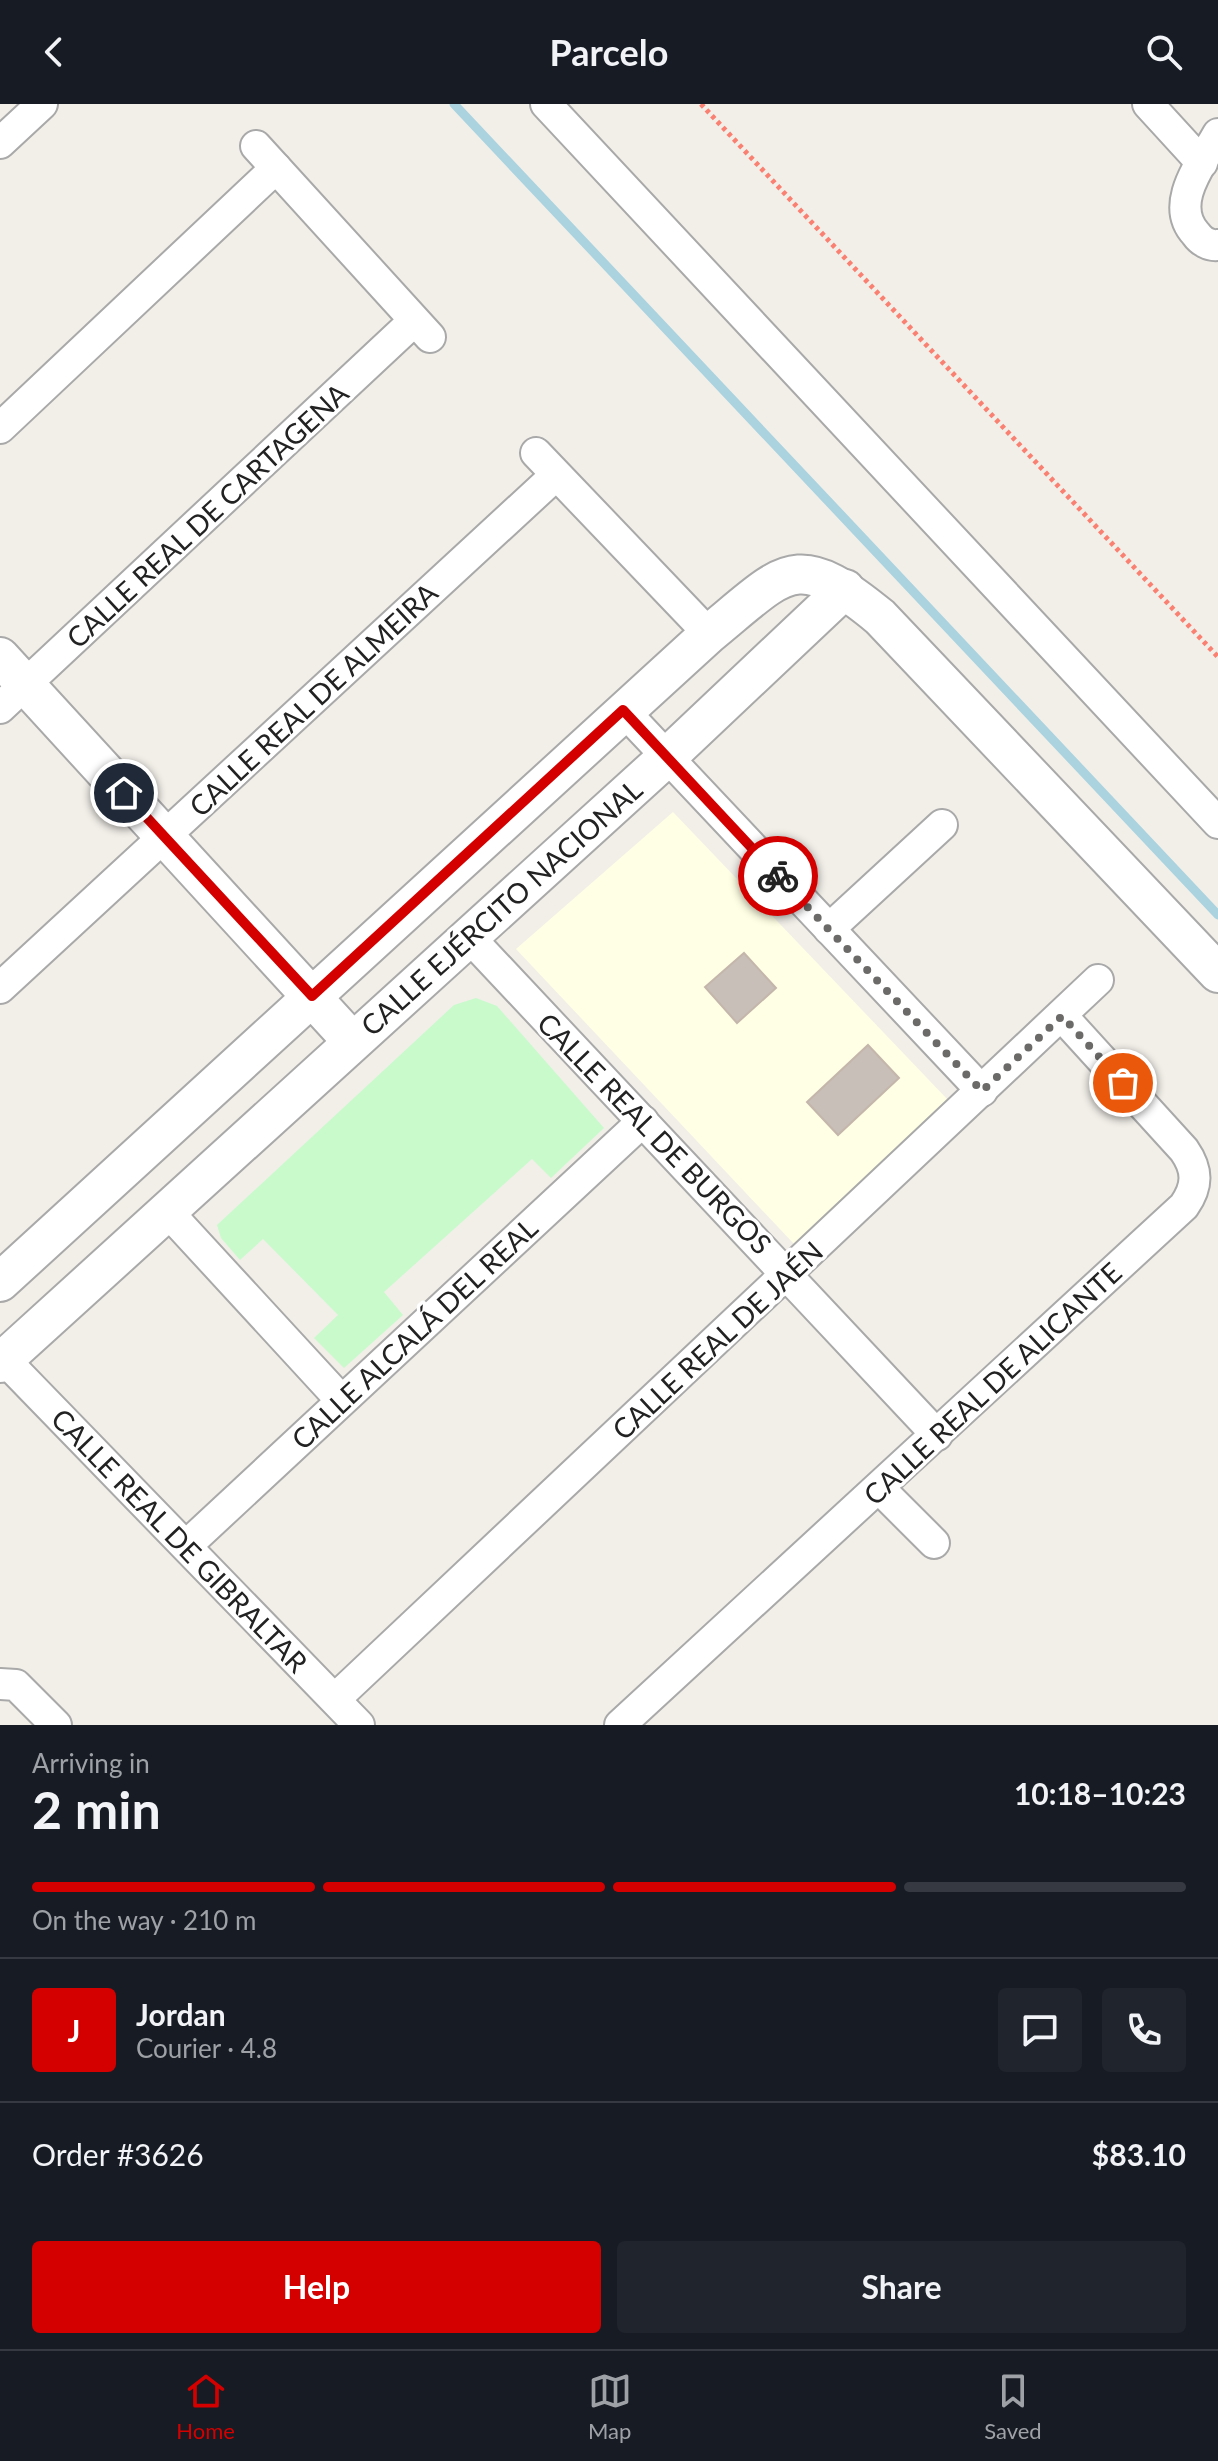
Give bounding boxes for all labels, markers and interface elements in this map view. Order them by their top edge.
icon: back [32,30,76,74]
text: Parcelo [550,30,668,74]
icon: search [1142,30,1186,74]
street label: CALLE REAL DE CARTAGENA [59,376,355,654]
street label: CALLE REAL DE ALMEIRA [182,575,444,823]
pin [90,759,158,827]
icon: home [102,771,146,815]
street label: CALLE EJÉRCITO NACIONAL [353,772,649,1042]
courier [738,836,818,916]
icon: bike [756,854,800,898]
street label: CALLE REAL DE BURGOS [531,1005,779,1261]
pin [1089,1049,1157,1117]
icon: bag [1101,1061,1145,1105]
street label: CALLE ALCALÁ DEL REAL [284,1210,544,1456]
street label: CALLE REAL DE JAÉN [605,1234,829,1446]
street label: CALLE REAL DE ALICANTE [856,1255,1128,1511]
street label: CALLE REAL DE GIBRALTAR [45,1401,315,1679]
text: Arriving in [32,1747,150,1779]
text: 10:18–10:23 [1014,1775,1186,1811]
text: 2 min [32,1778,161,1840]
text: On the way · 210 m [32,1904,256,1936]
button: chat [998,1988,1082,2072]
button: phone [1102,1988,1186,2072]
text: Jordan [136,1996,226,2032]
text: J [68,2012,80,2048]
text: Courier · 4.8 [136,2032,277,2064]
text: Order #3626 [32,2136,204,2172]
text: $83.10 [1092,2136,1186,2172]
button: Help [32,2241,601,2333]
button: Share [617,2241,1186,2333]
tab: Home [176,2369,235,2444]
tab: Map [588,2369,632,2444]
tab: Saved [984,2369,1042,2444]

